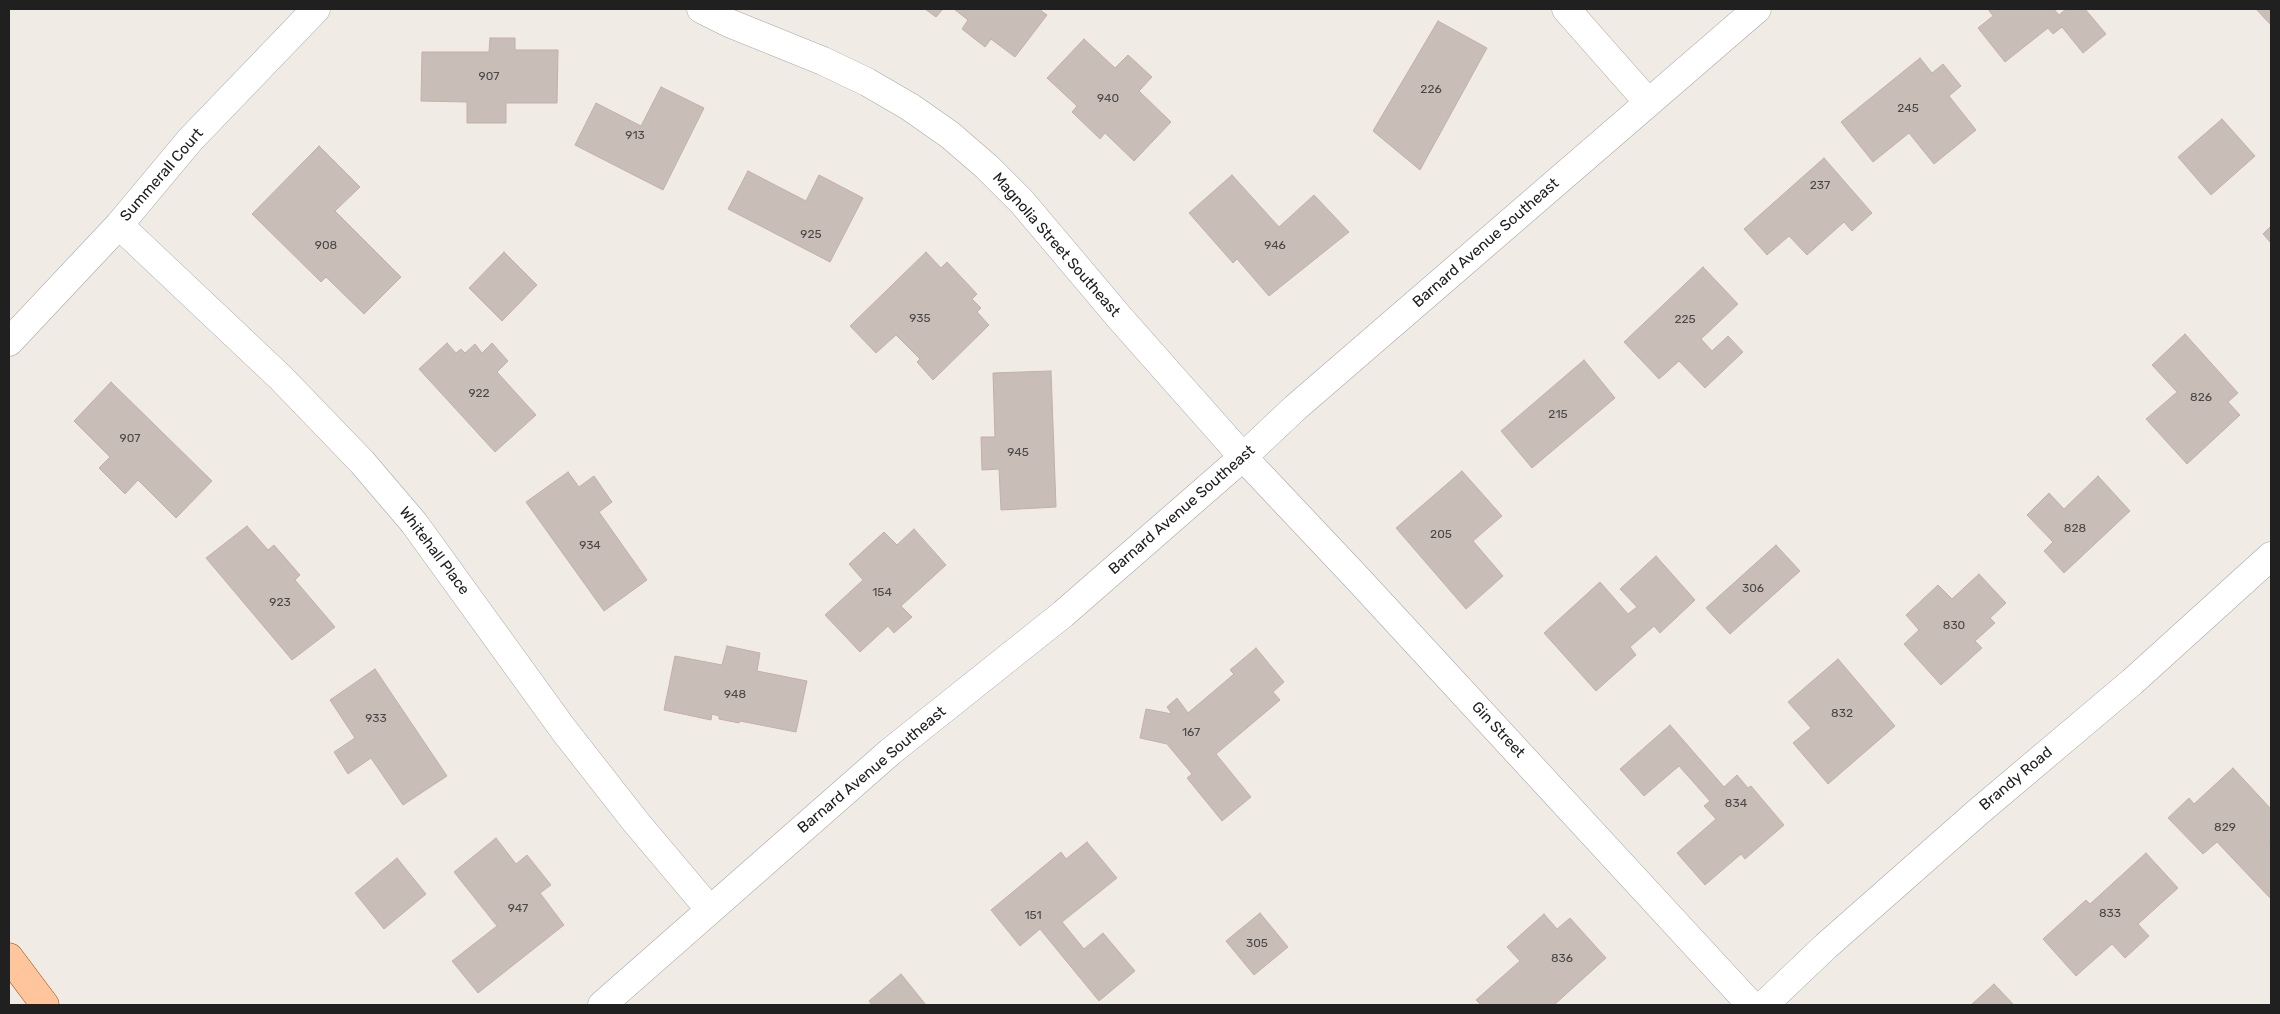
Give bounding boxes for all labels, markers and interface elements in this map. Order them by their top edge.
house number: 907 [479,70,499,84]
house number: 226 [1420,83,1442,97]
house number: 940 [1097,92,1119,106]
house number: 245 [1897,102,1919,116]
street label: Summerall Court [117,125,207,225]
house number: 913 [625,129,645,143]
street label: Magnolia Street Southeast [988,169,1124,321]
street label: Barnard Avenue Southeast [1409,175,1563,311]
house number: 237 [1810,179,1830,193]
house number: 925 [800,228,822,242]
house number: 908 [315,239,337,253]
house number: 946 [1264,239,1286,253]
house number: 935 [909,312,931,326]
house number: 225 [1674,313,1696,327]
house number: 922 [468,387,490,401]
house number: 826 [2190,391,2212,405]
house number: 215 [1548,408,1568,422]
house number: 907 [120,432,140,446]
street label: Barnard Avenue Southeast [1105,442,1259,578]
house number: 945 [1007,446,1029,460]
street label: Whitehall Place [395,503,473,599]
house number: 828 [2064,522,2086,536]
house number: 205 [1430,528,1452,542]
house number: 934 [579,539,601,553]
house number: 306 [1742,582,1764,596]
house number: 154 [872,586,892,600]
house number: 923 [269,596,291,610]
house number: 830 [1943,619,1965,633]
house number: 948 [724,688,746,702]
street label: Gin Street [1468,698,1528,762]
street label: Barnard Avenue Southeast [794,703,950,837]
house number: 832 [1831,707,1853,721]
house number: 933 [365,712,387,726]
house number: 167 [1182,726,1200,740]
street label: Brandy Road [1976,743,2056,815]
house number: 834 [1725,797,1747,811]
house number: 829 [2214,821,2236,835]
house number: 947 [508,902,528,916]
house number: 833 [2099,907,2121,921]
house number: 151 [1024,909,1042,923]
house number: 305 [1246,937,1268,951]
house number: 836 [1551,952,1573,966]

